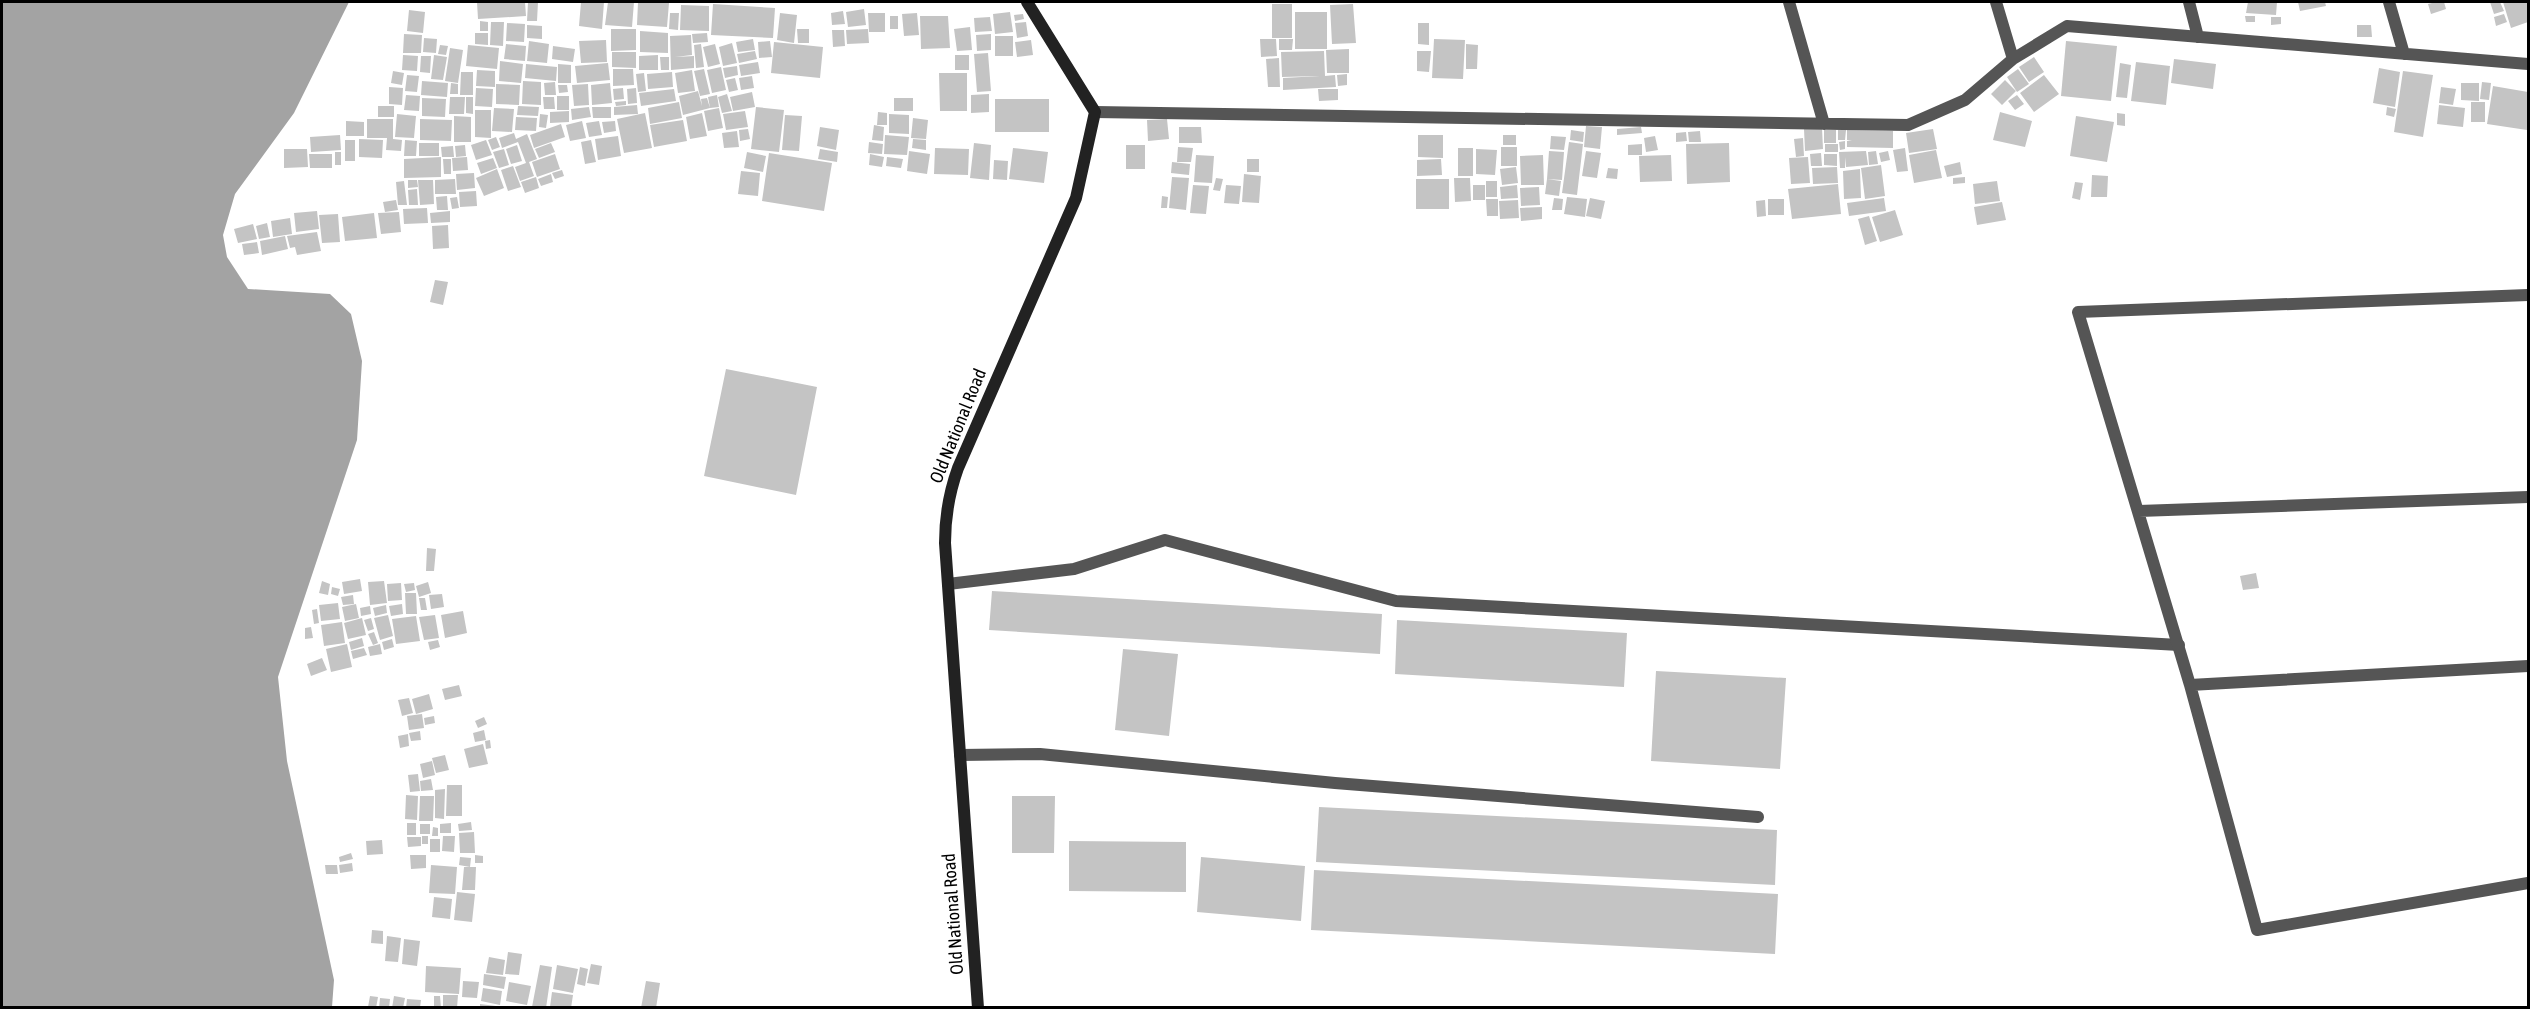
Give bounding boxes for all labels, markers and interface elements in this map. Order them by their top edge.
street label: Old National Road [925,366,990,486]
street label: Old National Road [938,853,967,975]

